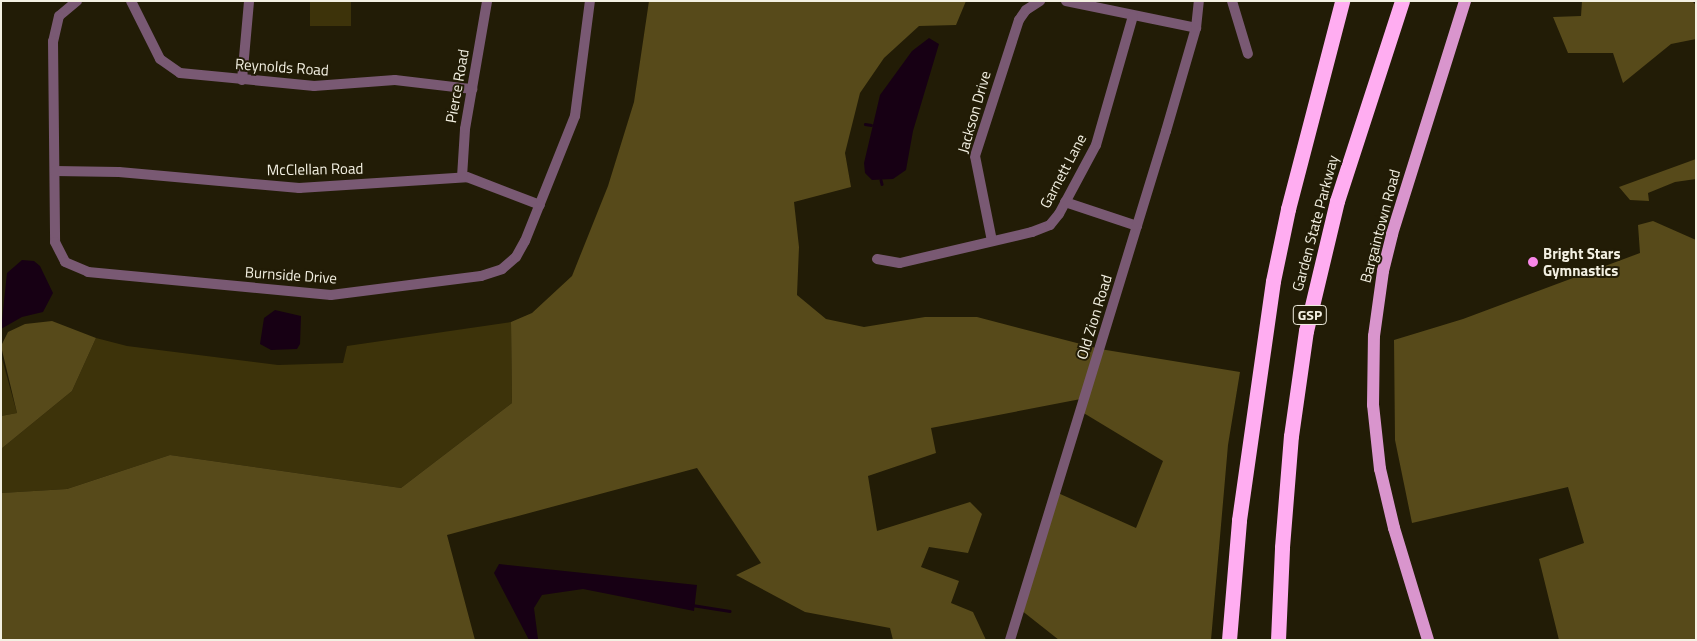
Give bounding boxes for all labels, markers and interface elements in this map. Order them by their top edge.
street label: Pierce Road [442,48,472,124]
street label: Reynolds Road [235,55,329,79]
street label: Jackson Drive [954,69,994,155]
street label: Garnett Lane [1036,131,1090,211]
street label: Garden State Parkway [1288,153,1342,293]
street label: McClellan Road [267,159,363,179]
street label: Bargaintown Road [1356,167,1404,285]
place label: Bright Stars Gymnastics [1543,244,1621,279]
marker: Bright Stars Gymnastics [1527,256,1539,268]
street label: Burnside Drive [244,263,338,287]
street label: Old Zion Road [1073,272,1115,362]
road number: GSP [1292,304,1328,326]

